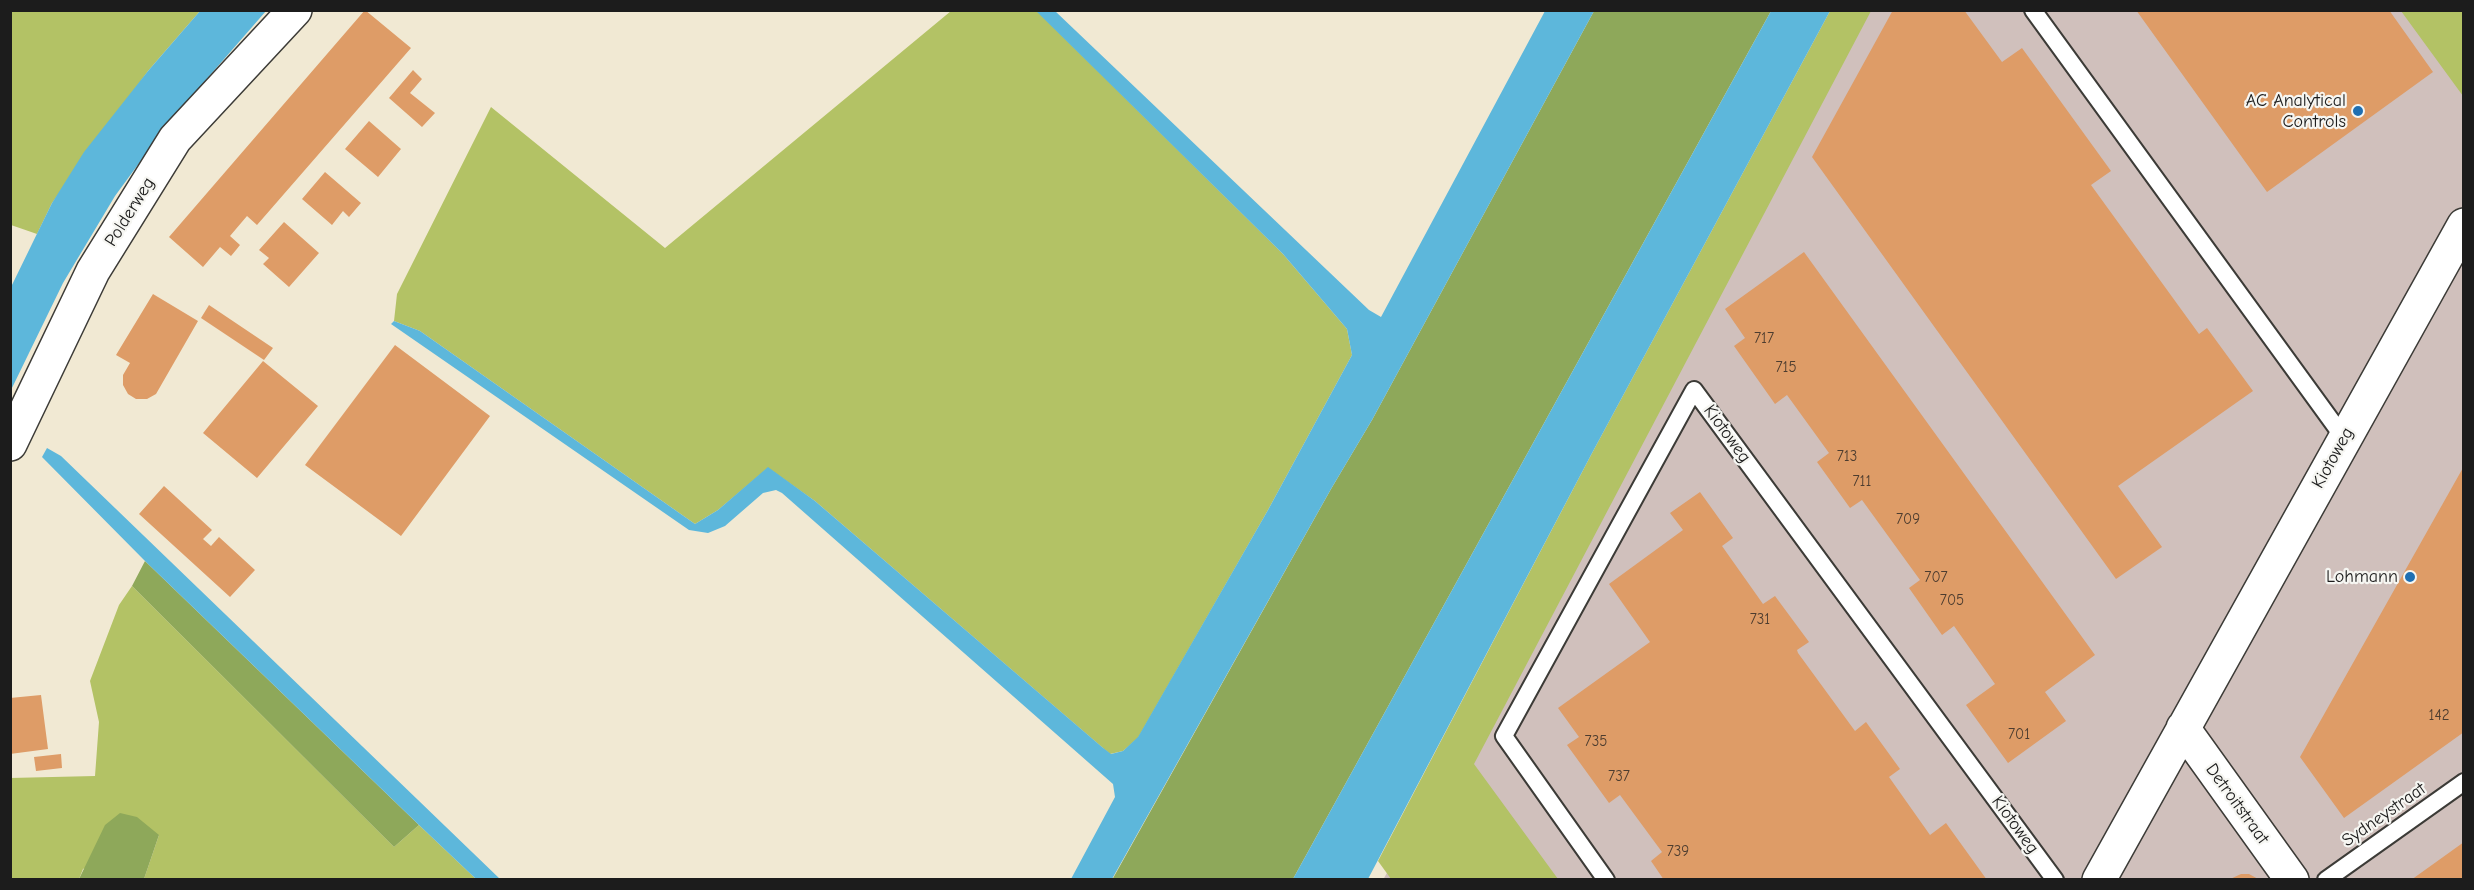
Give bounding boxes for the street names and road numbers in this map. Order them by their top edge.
street label: Polderweg [100,173,160,251]
street label: Kiotoweg [1699,401,1755,467]
street label: Kiotoweg [2307,424,2359,492]
street label: Detroitstraat [2201,760,2273,848]
street label: Sydneystraat [2338,778,2430,852]
street label: Kiotoweg [1987,792,2043,858]

